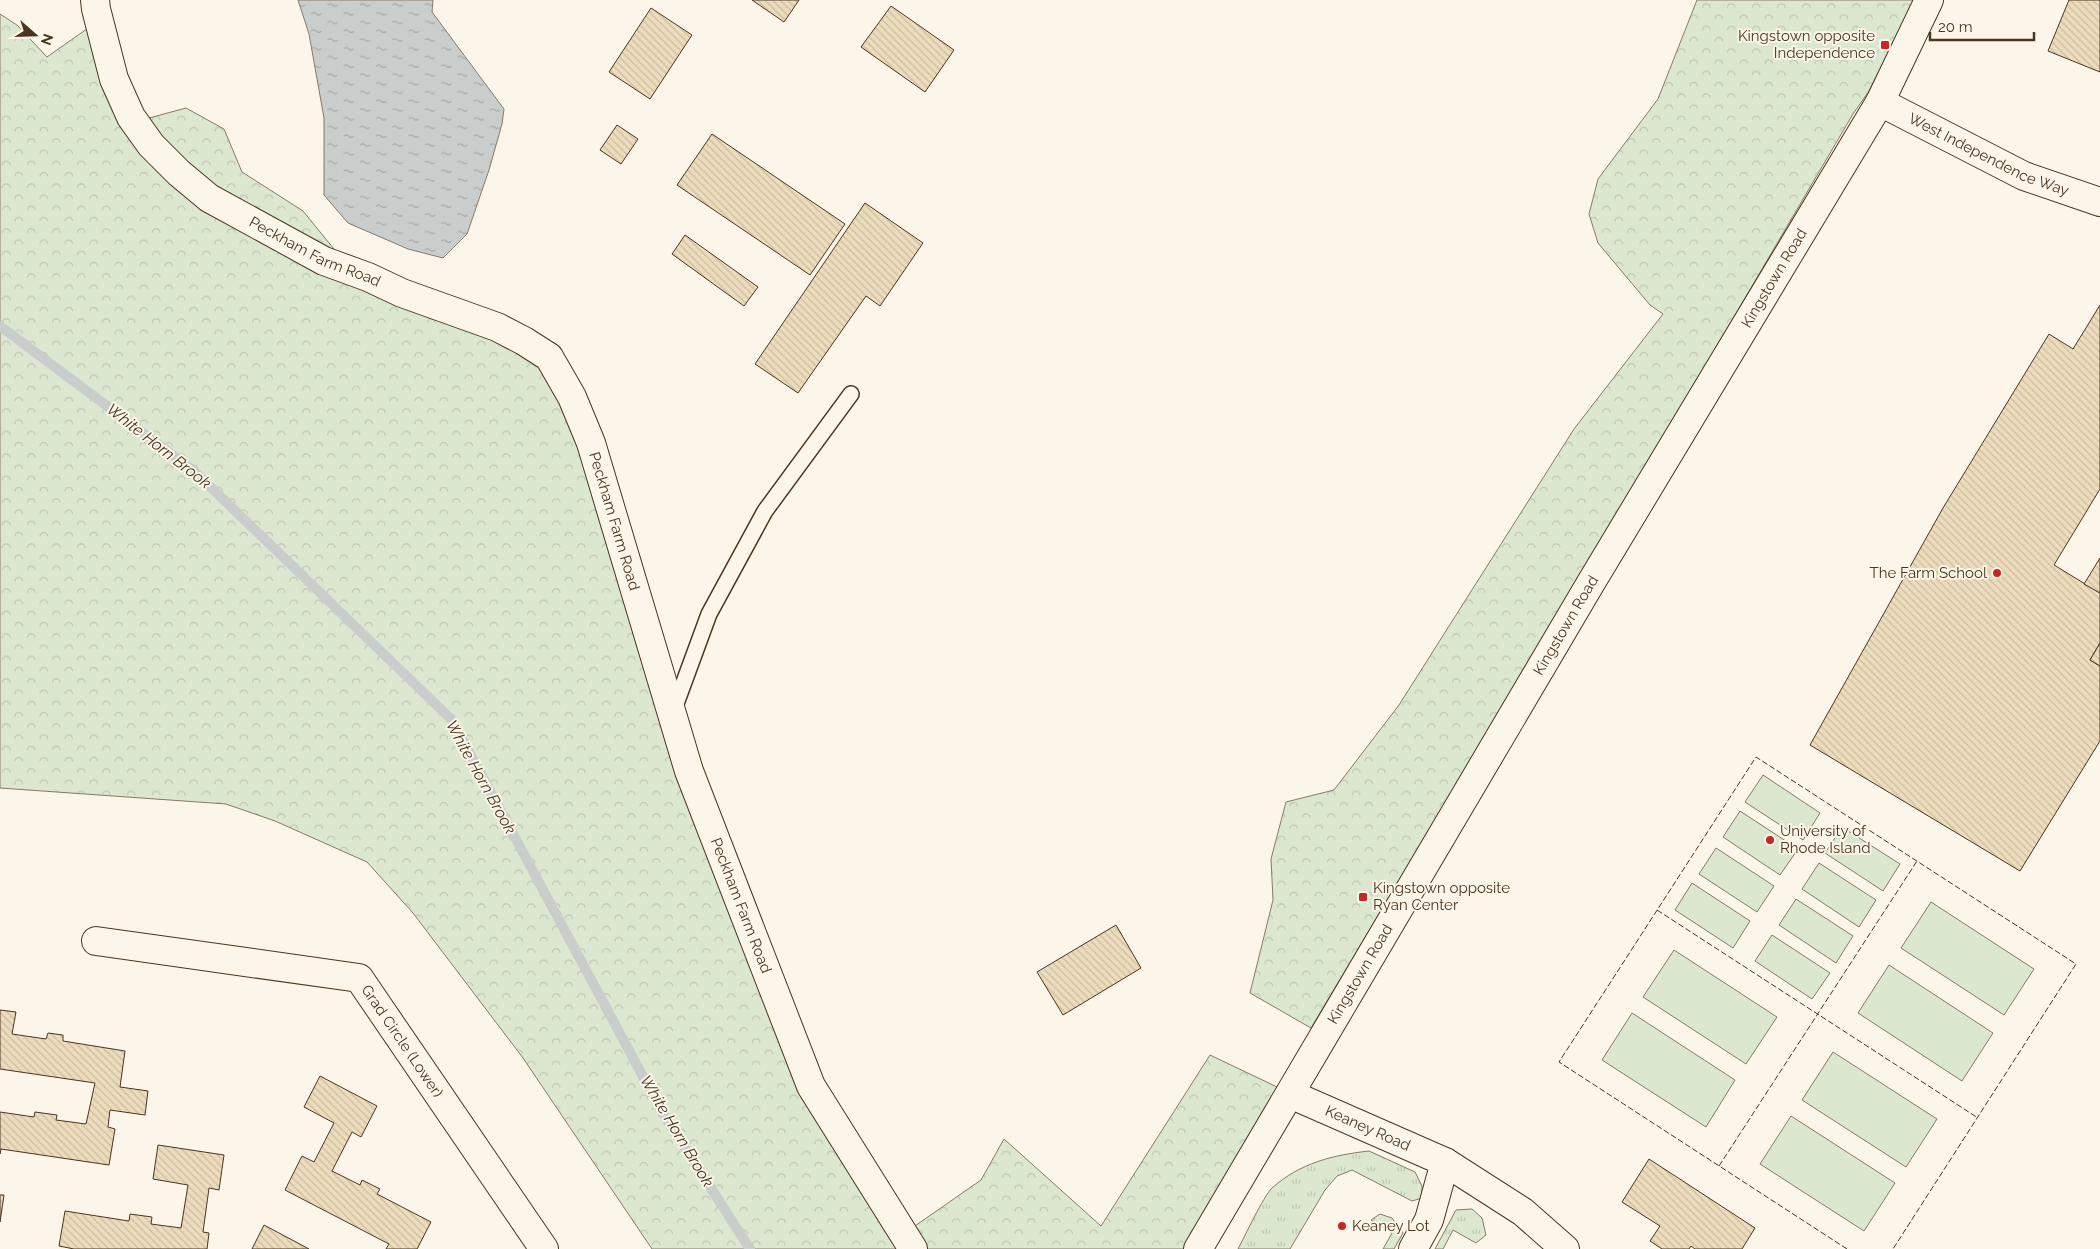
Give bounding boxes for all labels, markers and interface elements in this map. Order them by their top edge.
north arrow [10,10,60,60]
scale bar [1930,10,2034,42]
text: 20 m [1938,18,1973,36]
place label: Kingstown opposite Independence [1738,27,1875,62]
text: N [38,32,57,47]
marker: Kingstown opposite Independence [1879,39,1891,51]
street label: West Independence Way [1906,109,2071,200]
street label: Peckham Farm Road [246,213,384,291]
street label: Kingstown Road [1737,225,1811,331]
water label: White Horn Brook [103,399,215,493]
street label: Peckham Farm Road [585,450,644,593]
place label: The Farm School [1870,564,1988,582]
marker: The Farm School [1991,567,2003,579]
street label: Kingstown Road [1529,572,1602,678]
water label: White Horn Brook [442,717,520,838]
place label: University of Rhode Island [1780,822,1871,857]
marker: University of Rhode Island [1764,834,1776,846]
street label: Peckham Farm Road [707,835,775,976]
place label: Kingstown opposite Ryan Center [1373,879,1510,914]
marker: Kingstown opposite Ryan Center [1357,891,1369,903]
street label: Kingstown Road [1324,921,1396,1027]
street label: Grad Circle (Lower) [357,981,447,1101]
water label: White Horn Brook [636,1072,718,1191]
street label: Keaney Road [1322,1102,1413,1155]
place label: Keaney Lot [1352,1217,1429,1235]
marker: Keaney Lot [1336,1220,1348,1232]

